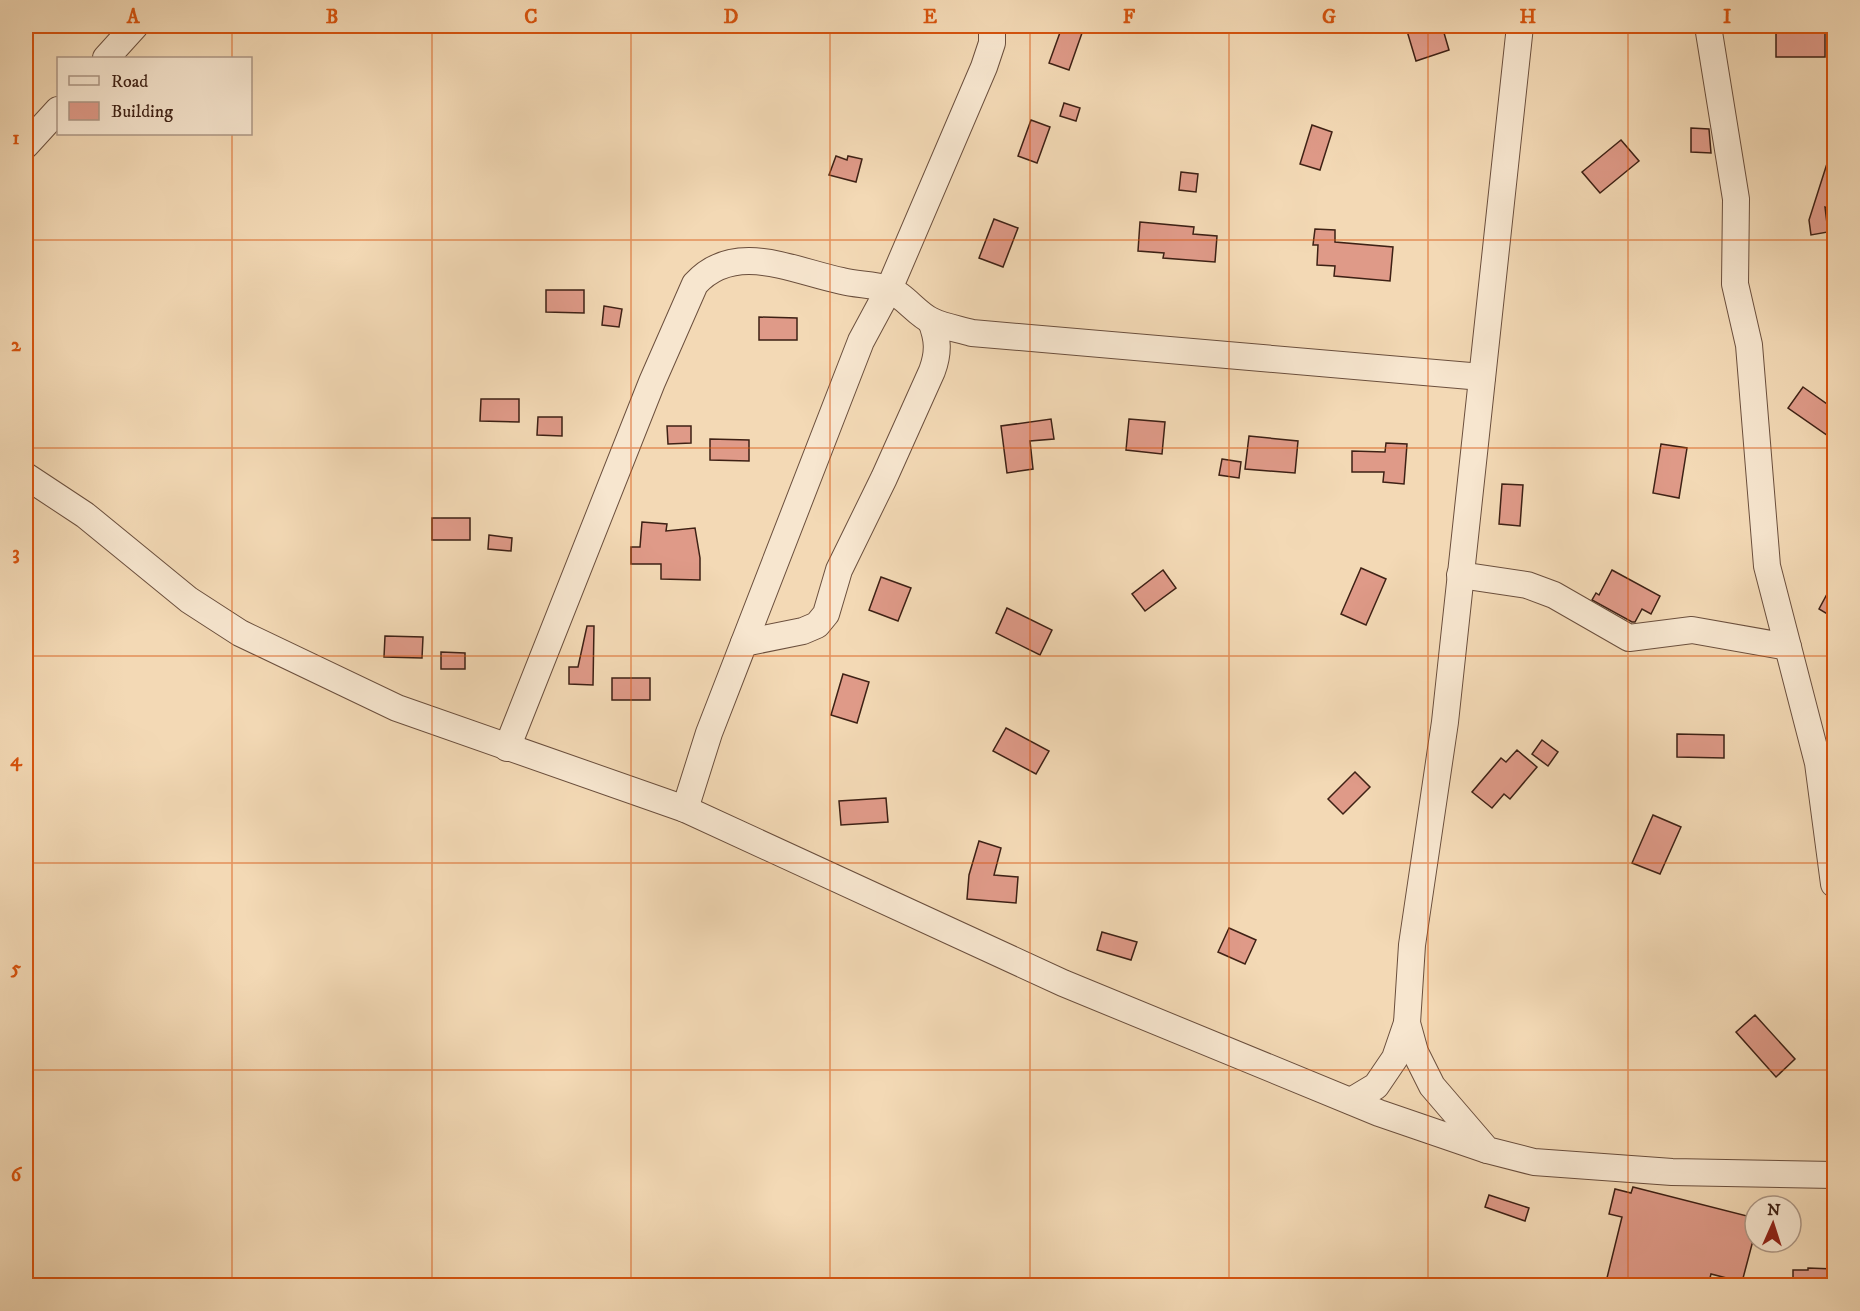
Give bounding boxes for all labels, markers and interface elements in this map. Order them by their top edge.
text: A [126,5,141,30]
text: B [326,5,338,30]
text: C [524,5,538,30]
text: D [724,5,739,30]
text: E [923,5,937,30]
text: F [1123,5,1136,30]
text: G [1322,5,1336,30]
text: H [1520,5,1537,30]
text: I [1723,5,1731,30]
legend [57,57,252,135]
text: Road [111,71,148,93]
text: Building [111,101,173,123]
text: 1 [12,126,20,151]
text: 2 [11,333,22,358]
text: 3 [12,541,20,566]
text: 4 [10,748,23,773]
text: 5 [10,956,21,981]
text: 6 [11,1163,23,1188]
north arrow [1743,1194,1803,1254]
text: N [1767,1200,1781,1220]

